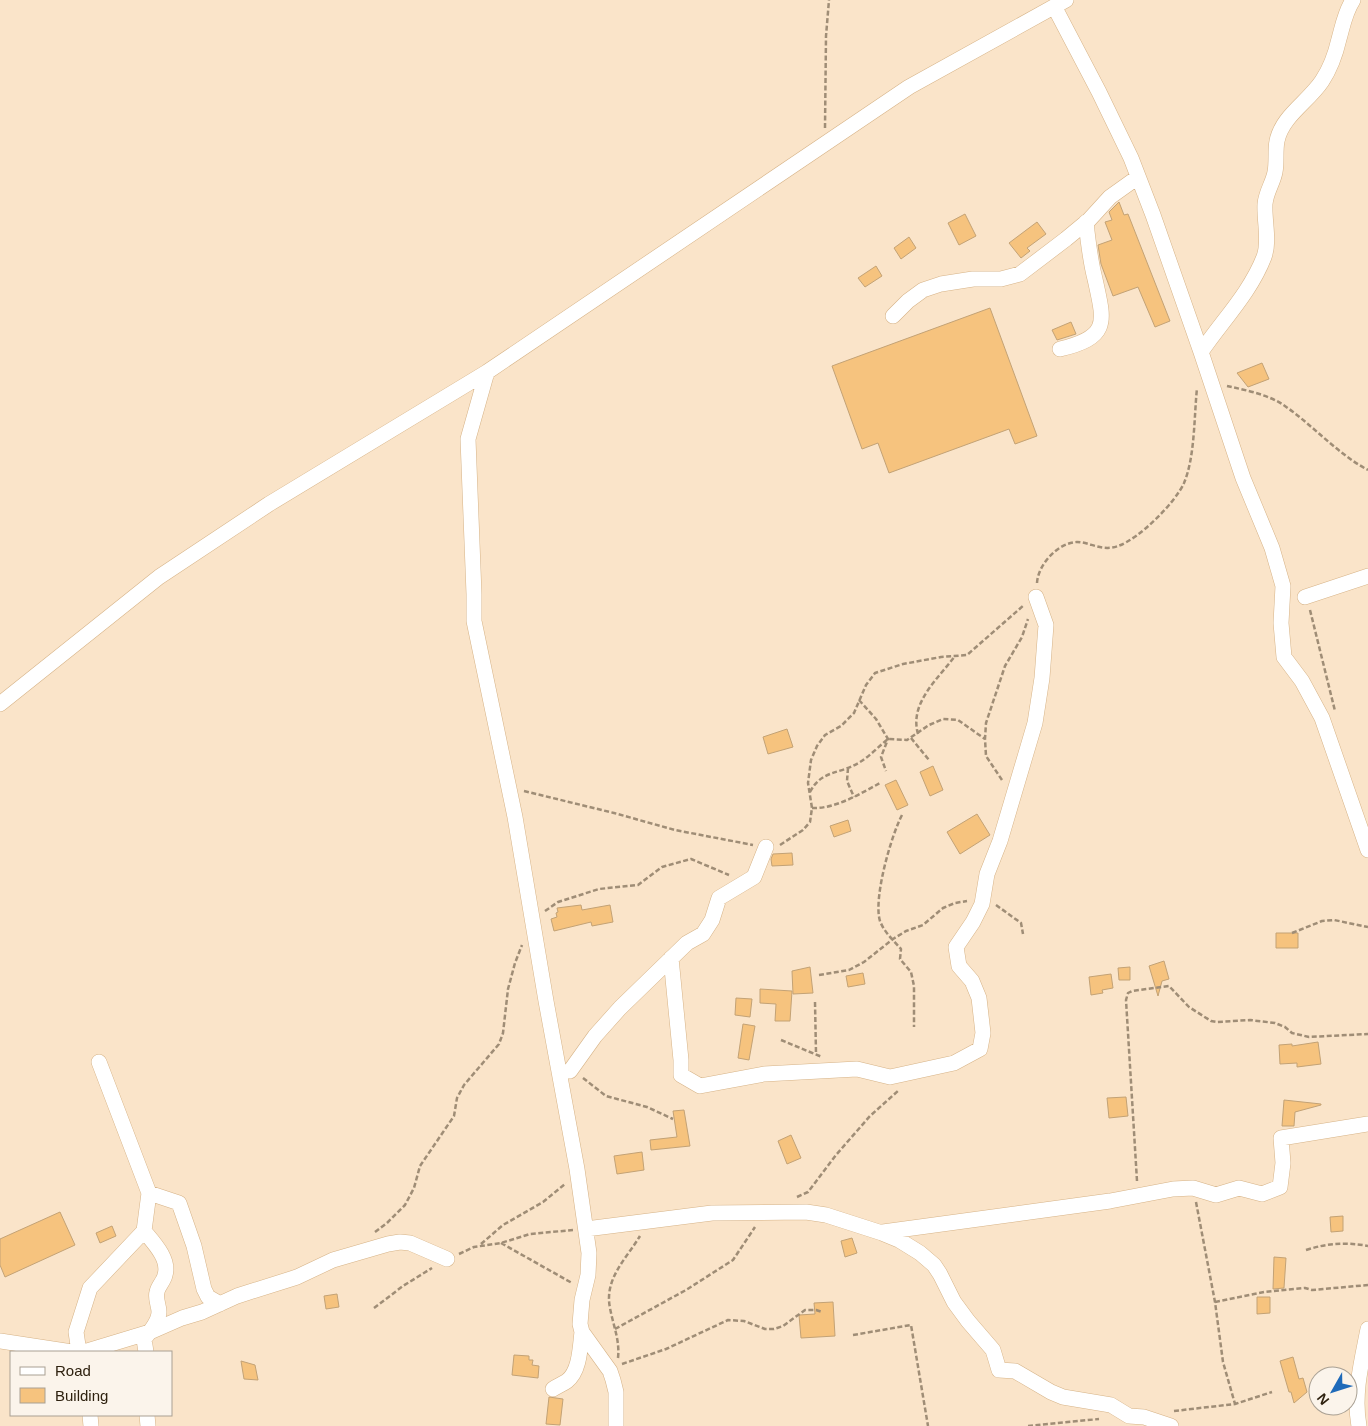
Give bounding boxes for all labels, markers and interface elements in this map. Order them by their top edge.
legend [10,1351,172,1416]
text: Road [55,1362,91,1379]
north arrow [1308,1366,1358,1416]
text: Building [55,1387,108,1404]
text: N [1313,1390,1332,1408]

